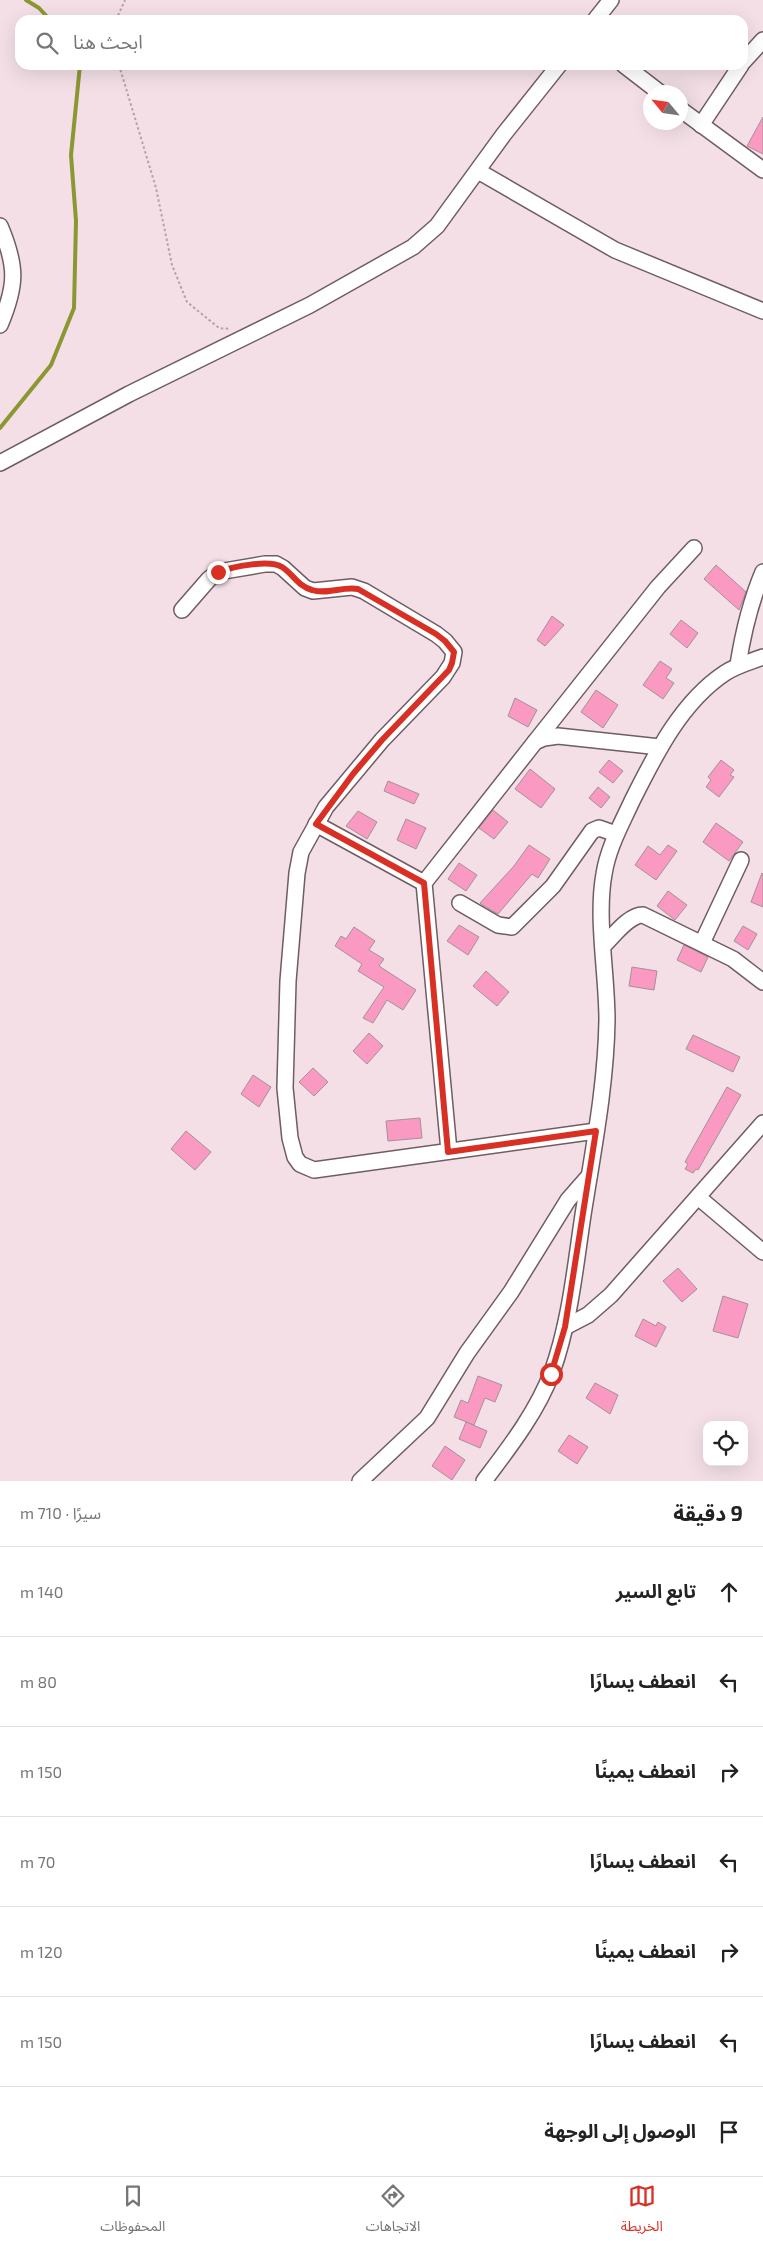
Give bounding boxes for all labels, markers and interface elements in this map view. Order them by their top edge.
search box [15,15,748,70]
icon: search [33,29,61,57]
text: ابحث هنا [73,30,143,53]
north arrow [643,85,688,130]
route end [207,561,230,584]
route start [540,1363,563,1386]
map controls [703,1421,748,1466]
button: locate [703,1421,748,1466]
text: 9 دقيقة [673,1500,743,1525]
text: سيرًا · 710 m [20,1503,101,1522]
icon: ahead [715,1578,743,1606]
text: تابع السير [616,1579,696,1602]
text: 140 m [20,1582,63,1601]
icon: left [715,1668,743,1696]
text: انعطف يسارًا [590,1669,696,1692]
text: 80 m [20,1672,57,1691]
icon: right [715,1758,743,1786]
text: انعطف يمينًا [595,1759,696,1782]
text: 150 m [20,1762,62,1781]
icon: left [715,1848,743,1876]
text: انعطف يسارًا [590,1849,696,1872]
text: 70 m [20,1852,55,1871]
icon: right [715,1938,743,1966]
text: انعطف يمينًا [595,1939,696,1962]
text: 120 m [20,1942,63,1961]
icon: left [715,2028,743,2056]
text: انعطف يسارًا [590,2029,696,2052]
text: 150 m [20,2032,62,2051]
icon: arrive [715,2118,743,2146]
text: الوصول إلى الوجهة [544,2119,696,2142]
tab: المحفوظات [100,2182,165,2241]
tab: الاتجاهات [366,2182,420,2241]
tab: الخريطة [621,2182,663,2241]

